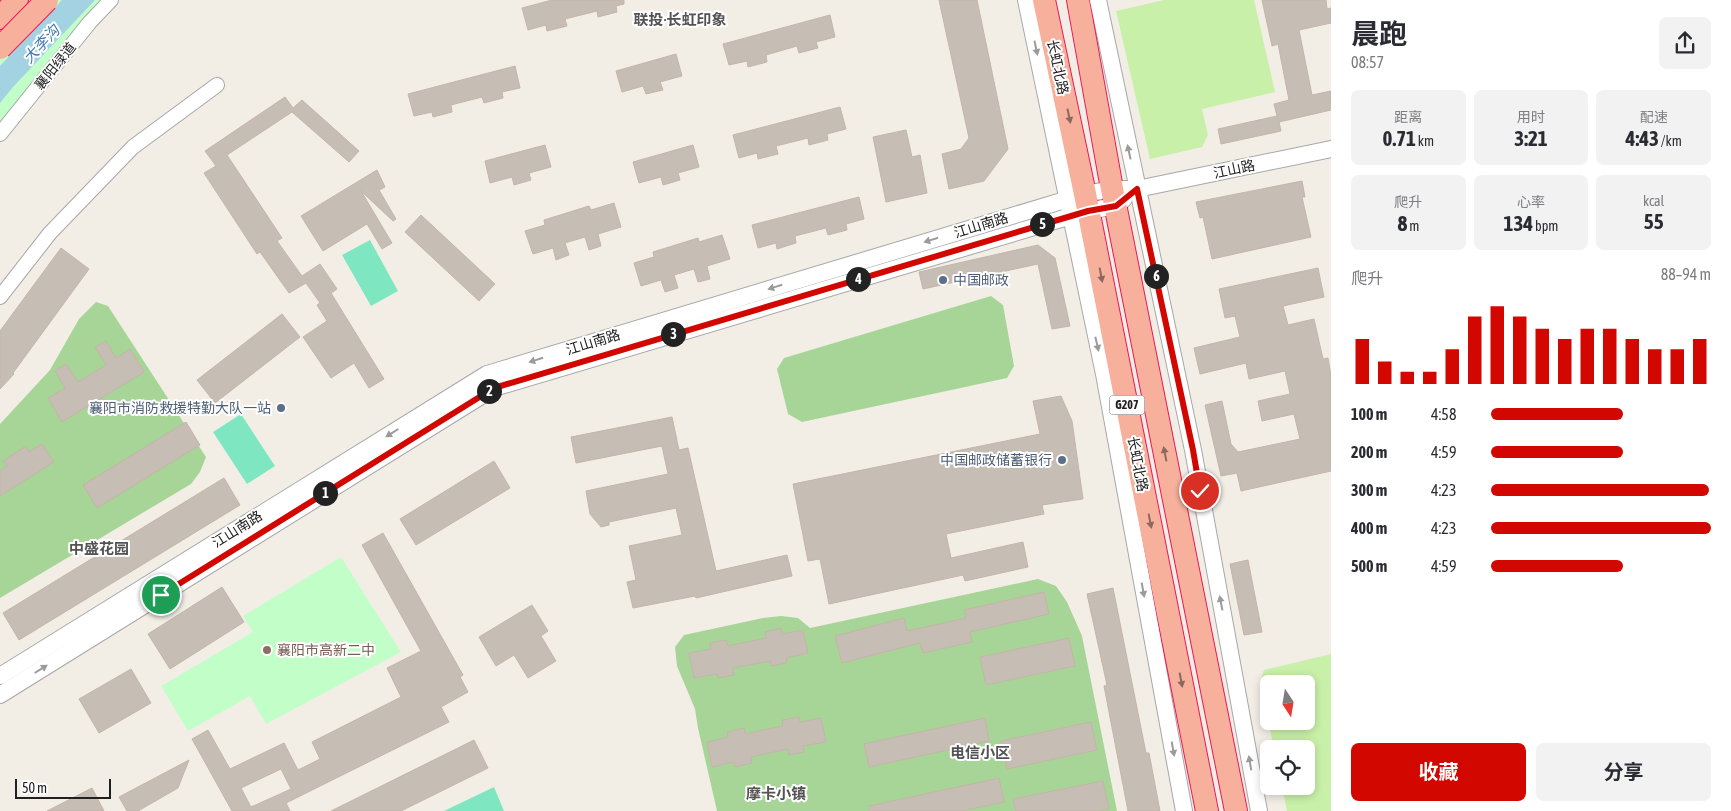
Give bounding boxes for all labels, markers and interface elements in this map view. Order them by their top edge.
district label: 联投·长虹印象 [633,11,727,28]
button: share [1659,17,1711,69]
text: 晨跑 [1351,18,1407,50]
water label: 大李沟 [19,20,64,66]
street label: 长虹北路 [1044,38,1072,96]
street label: 襄阳绿道 [31,39,79,93]
one-way arrow [1032,40,1040,55]
text: 08:57 [1351,53,1384,71]
one-way arrow [1065,109,1073,124]
text: 距离 [1394,109,1422,125]
text: 用时 [1517,109,1545,125]
text: 配速 [1640,109,1668,125]
text: 0.71 [1383,126,1416,150]
text: 3:21 [1514,126,1548,150]
text: 4:43 [1626,126,1659,150]
text: km [1416,133,1434,149]
text: /km [1659,133,1682,149]
one-way arrow [1125,144,1133,160]
street label: 江山路 [1212,157,1256,181]
text: kcal [1643,193,1664,209]
text: 爬升 [1394,194,1422,210]
text: 心率 [1517,194,1545,210]
street label: 江山南路 [952,209,1010,241]
text: 55 [1644,209,1664,233]
text: 8 [1397,211,1407,235]
text: 134 [1504,211,1533,235]
pin: 5 [1030,212,1054,236]
text: 5 [1039,216,1046,232]
text: m [1407,218,1419,234]
text: bpm [1533,218,1558,234]
one-way arrow [923,237,938,245]
pin: 6 [1144,264,1168,288]
text: 88–94 m [1661,265,1711,283]
pin: 4 [846,266,870,292]
one-way arrow [1097,268,1105,284]
text: 6 [1153,268,1160,284]
text: 爬升 [1351,269,1383,287]
text: 4 [855,271,862,287]
place label: 中国邮政 [953,272,1009,288]
marker: 中国邮政 [937,274,949,286]
one-way arrow [767,284,782,292]
pin: 3 [660,322,686,346]
street label: 江山南路 [564,326,622,358]
text: 3 [670,326,677,342]
one-way arrow [1093,336,1101,351]
one-way arrow [528,356,543,364]
pin: 2 [476,378,502,404]
text: 2 [486,383,493,399]
road number: G207 [1110,396,1144,414]
place label: 襄阳市消防救援特勤大队一站 [89,400,271,416]
marker: 襄阳市消防救援特勤大队一站 [275,402,287,414]
text: 100 m [1351,405,1387,423]
text: 4:58 [1431,405,1456,423]
one-way arrow [386,429,399,438]
street label: 长虹北路 [1125,435,1151,493]
text: 200 m [1351,443,1387,461]
text: 4:59 [1431,443,1456,461]
one-way arrow [1160,446,1168,462]
place label: 中国邮政储蓄银行 [940,452,1052,468]
marker: 中国邮政储蓄银行 [1056,454,1068,466]
pin [1179,470,1221,512]
icon: check [1186,477,1214,505]
pin: 1 [312,480,338,506]
text: 300 m [1351,481,1387,499]
text: 4:23 [1431,481,1456,499]
text: 1 [322,485,329,501]
street label: 江山南路 [209,507,265,551]
one-way arrow [1146,513,1154,529]
text: 400 m [1351,519,1387,537]
text: 4:23 [1431,519,1456,537]
district label: 中盛花园 [69,540,129,557]
text: 500 m [1351,557,1387,575]
text: 4:59 [1431,557,1456,575]
pin [140,574,182,616]
icon: arrive [147,581,175,609]
one-way arrow [1140,582,1148,598]
one-way arrow [1216,595,1224,611]
place label: 襄阳市高新二中 [277,642,375,658]
marker: 襄阳市高新二中 [261,644,273,656]
one-way arrow [35,664,48,673]
one-way arrow [1178,672,1186,688]
north arrow [1260,675,1315,730]
map controls [1260,675,1315,795]
button: locate [1260,740,1315,795]
one-way arrow [1169,742,1177,758]
button: 收藏 [1351,743,1526,801]
button: 分享 [1536,743,1711,801]
district label: 电信小区 [950,744,1010,761]
one-way arrow [1246,755,1254,771]
scale bar [15,776,111,799]
text: 50 m [22,780,47,796]
district label: 摩卡小镇 [746,785,806,802]

